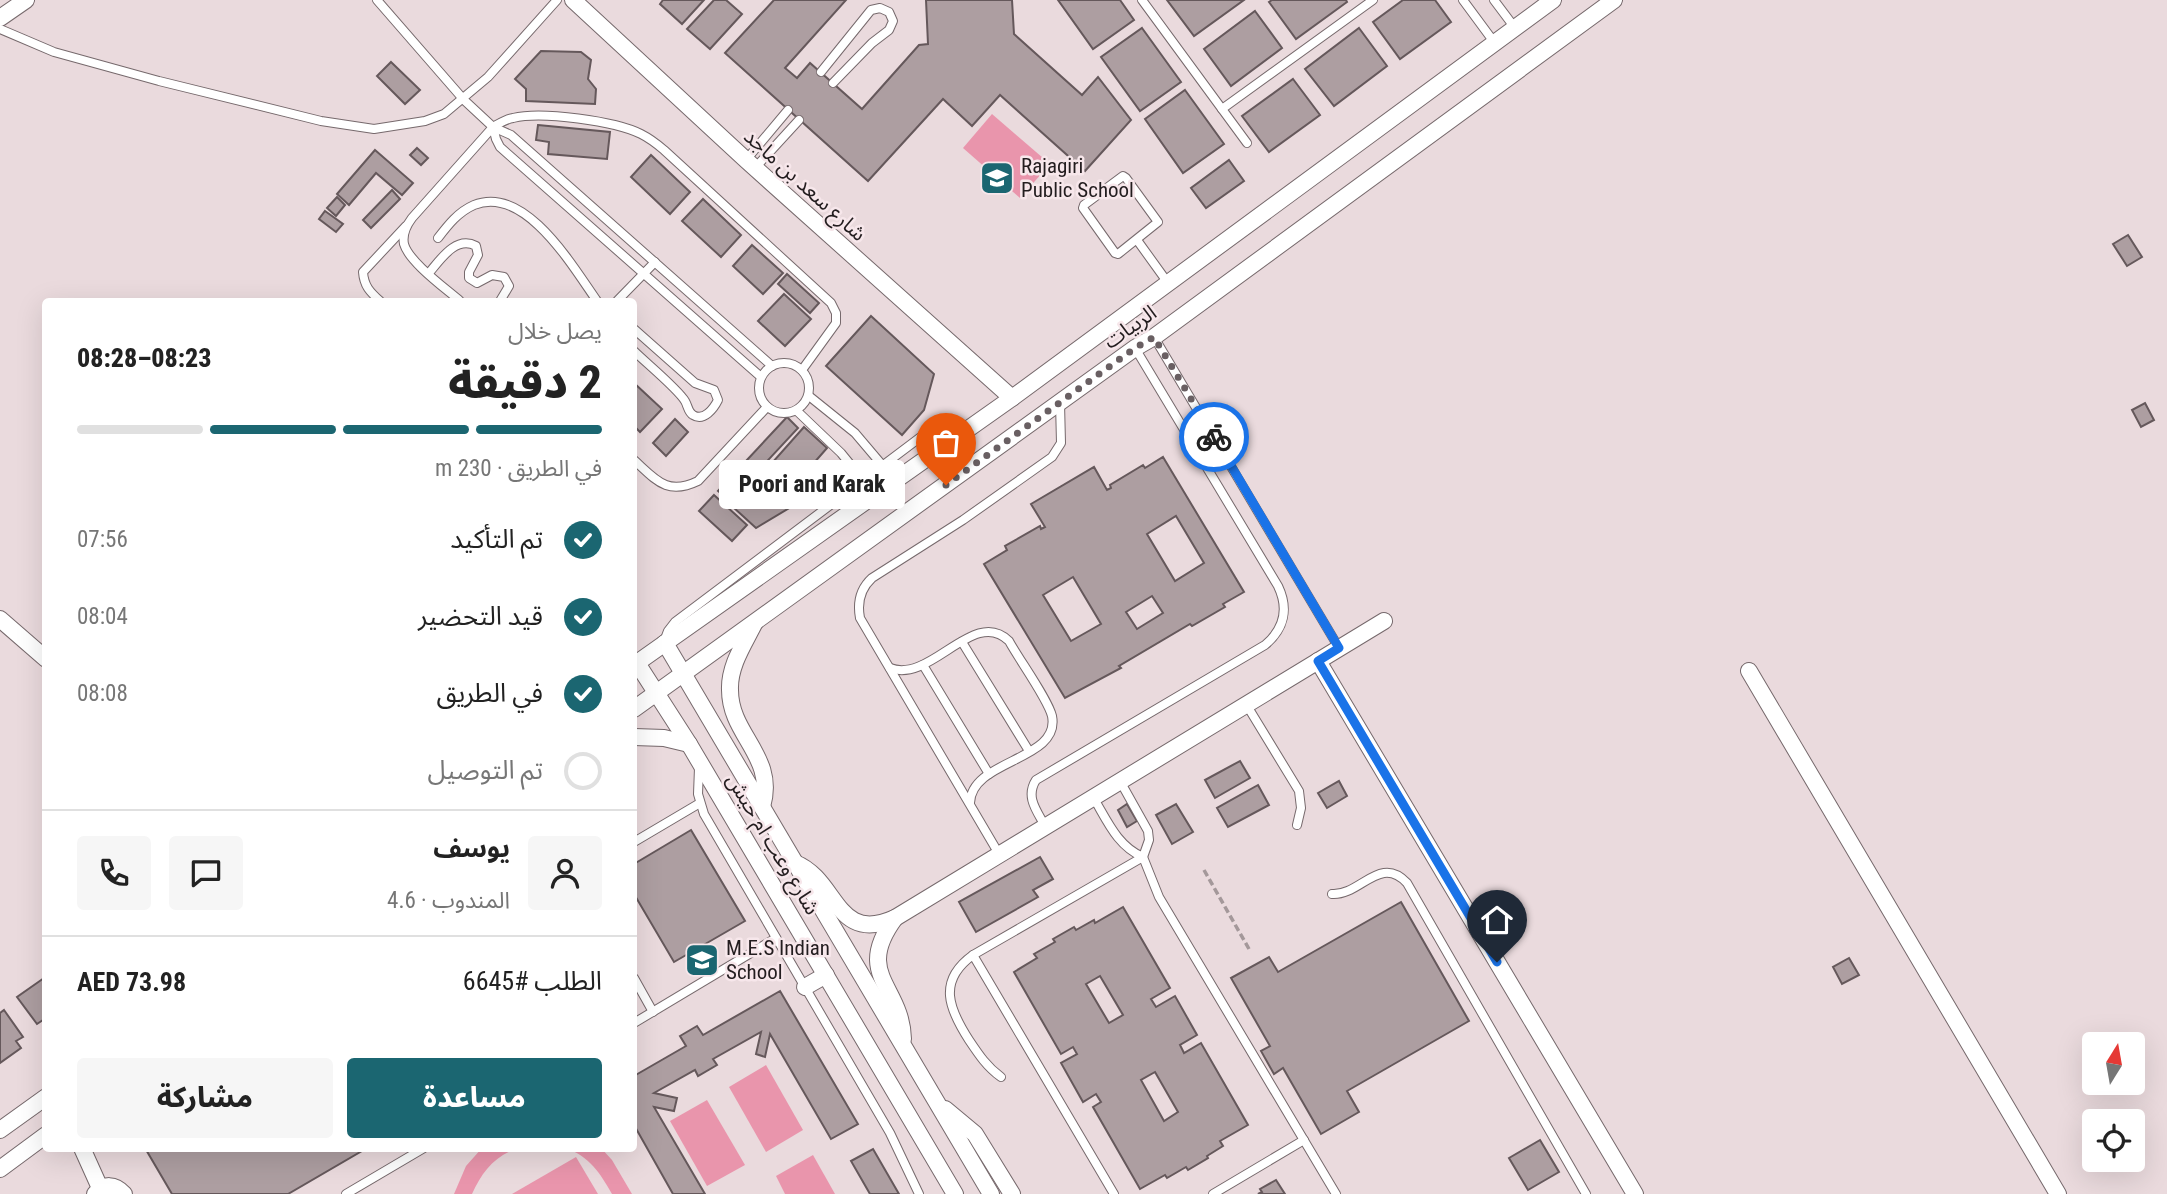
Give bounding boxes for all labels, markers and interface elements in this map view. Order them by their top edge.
street label: شارع سعد بن ماجد [737,124,871,248]
place label: Rajagiri Public School [1021,154,1134,202]
school or university icon: Rajagiri Public School [978,159,1016,197]
street label: الربيات [1099,300,1161,354]
text: يصل خلال [508,318,602,345]
text: 08:23–08:28 [77,343,211,373]
text: 2 دقيقة [448,355,602,409]
courier [1179,402,1249,472]
pin [916,413,976,485]
icon: bike [1195,418,1233,456]
icon: bag [927,424,965,462]
text: في الطريق · 230 m [435,455,602,482]
callout: Poori and Karak [718,461,904,510]
text: Poori and Karak [739,471,885,498]
icon: check [564,521,602,559]
text: تم التأكيد [450,524,543,554]
text: 07:56 [77,526,128,553]
icon: check [564,598,602,636]
text: قيد التحضير [418,601,543,631]
text: 08:04 [77,603,128,630]
icon: check [564,675,602,713]
text: في الطريق [437,678,543,708]
text: 08:08 [77,680,128,707]
text: تم التوصيل [428,755,543,785]
street label: شارع وعب ام حيش [718,769,825,921]
text: يوسف [433,833,510,863]
button: phone [77,836,151,910]
button: chat [169,836,243,910]
button: person [528,836,602,910]
text: المندوب · 4.6 [387,887,510,914]
pin [1467,890,1527,962]
icon: home [1478,901,1516,939]
place label: M.E.S Indian School [726,936,830,984]
school or university icon: M.E.S Indian School [683,941,721,979]
text: الطلب #6645 [463,966,602,996]
text: AED 73.98 [77,967,186,997]
north arrow [2082,1032,2146,1096]
map controls [2082,1032,2145,1172]
button: مشاركة [77,1058,333,1138]
button: مساعدة [347,1058,602,1138]
button: locate [2082,1109,2145,1172]

